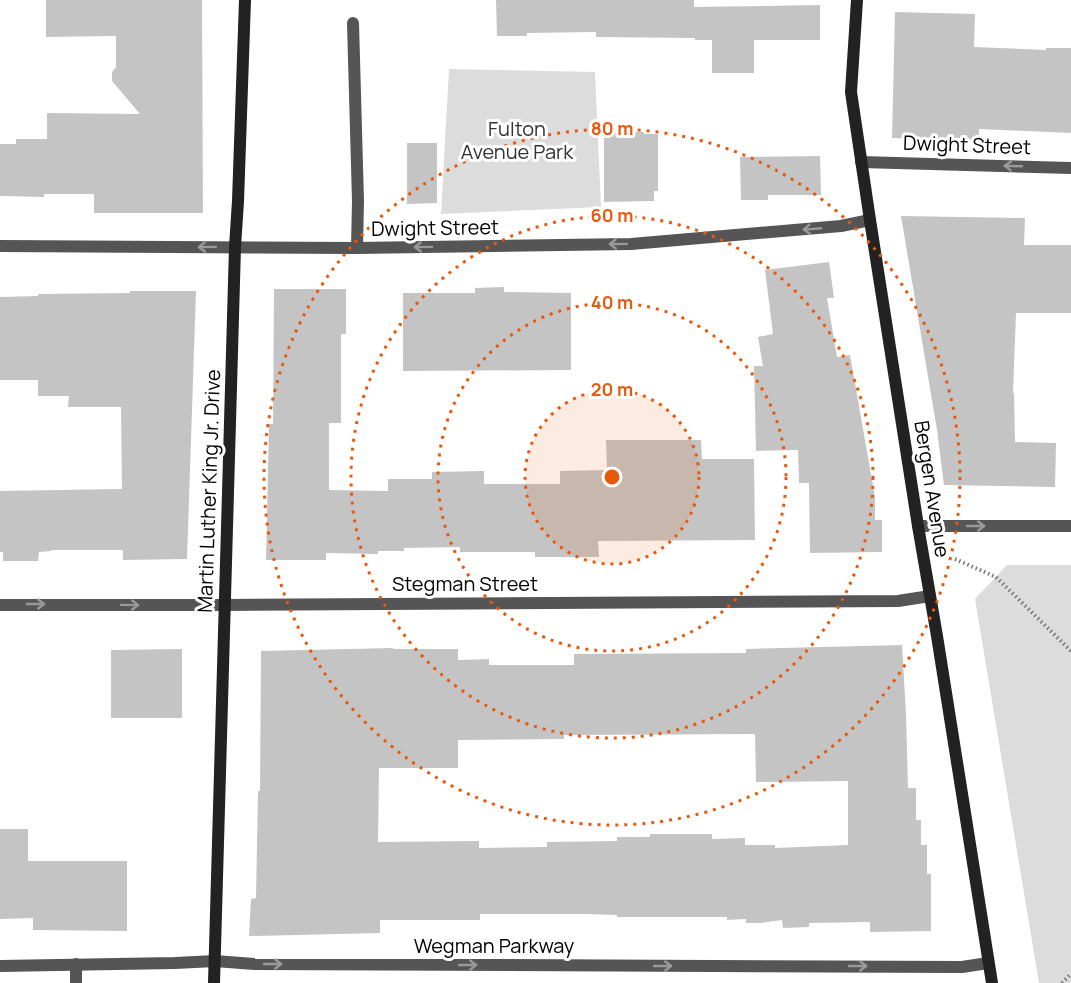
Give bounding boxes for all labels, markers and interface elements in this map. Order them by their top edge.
park label: Fulton Avenue Park [461,115,574,165]
text: 80 m [591,116,633,140]
street label: Dwight Street [903,129,1031,160]
one-way arrow [1003,161,1023,172]
text: 60 m [591,203,633,227]
street label: Dwight Street [371,213,499,242]
one-way arrow [803,223,822,234]
one-way arrow [608,239,628,250]
one-way arrow [197,242,217,253]
one-way arrow [413,242,433,253]
text: 40 m [591,290,633,314]
street label: Martin Luther King Jr. Drive [191,369,226,613]
text: 20 m [591,377,633,401]
street label: Bergen Avenue [908,418,957,559]
centre of rings [602,467,622,487]
one-way arrow [966,520,986,532]
street label: Stegman Street [392,570,538,597]
one-way arrow [25,599,45,610]
one-way arrow [120,599,140,611]
street label: Wegman Parkway [414,932,575,959]
one-way arrow [263,958,283,970]
one-way arrow [458,959,478,971]
one-way arrow [653,960,673,972]
one-way arrow [848,960,868,972]

